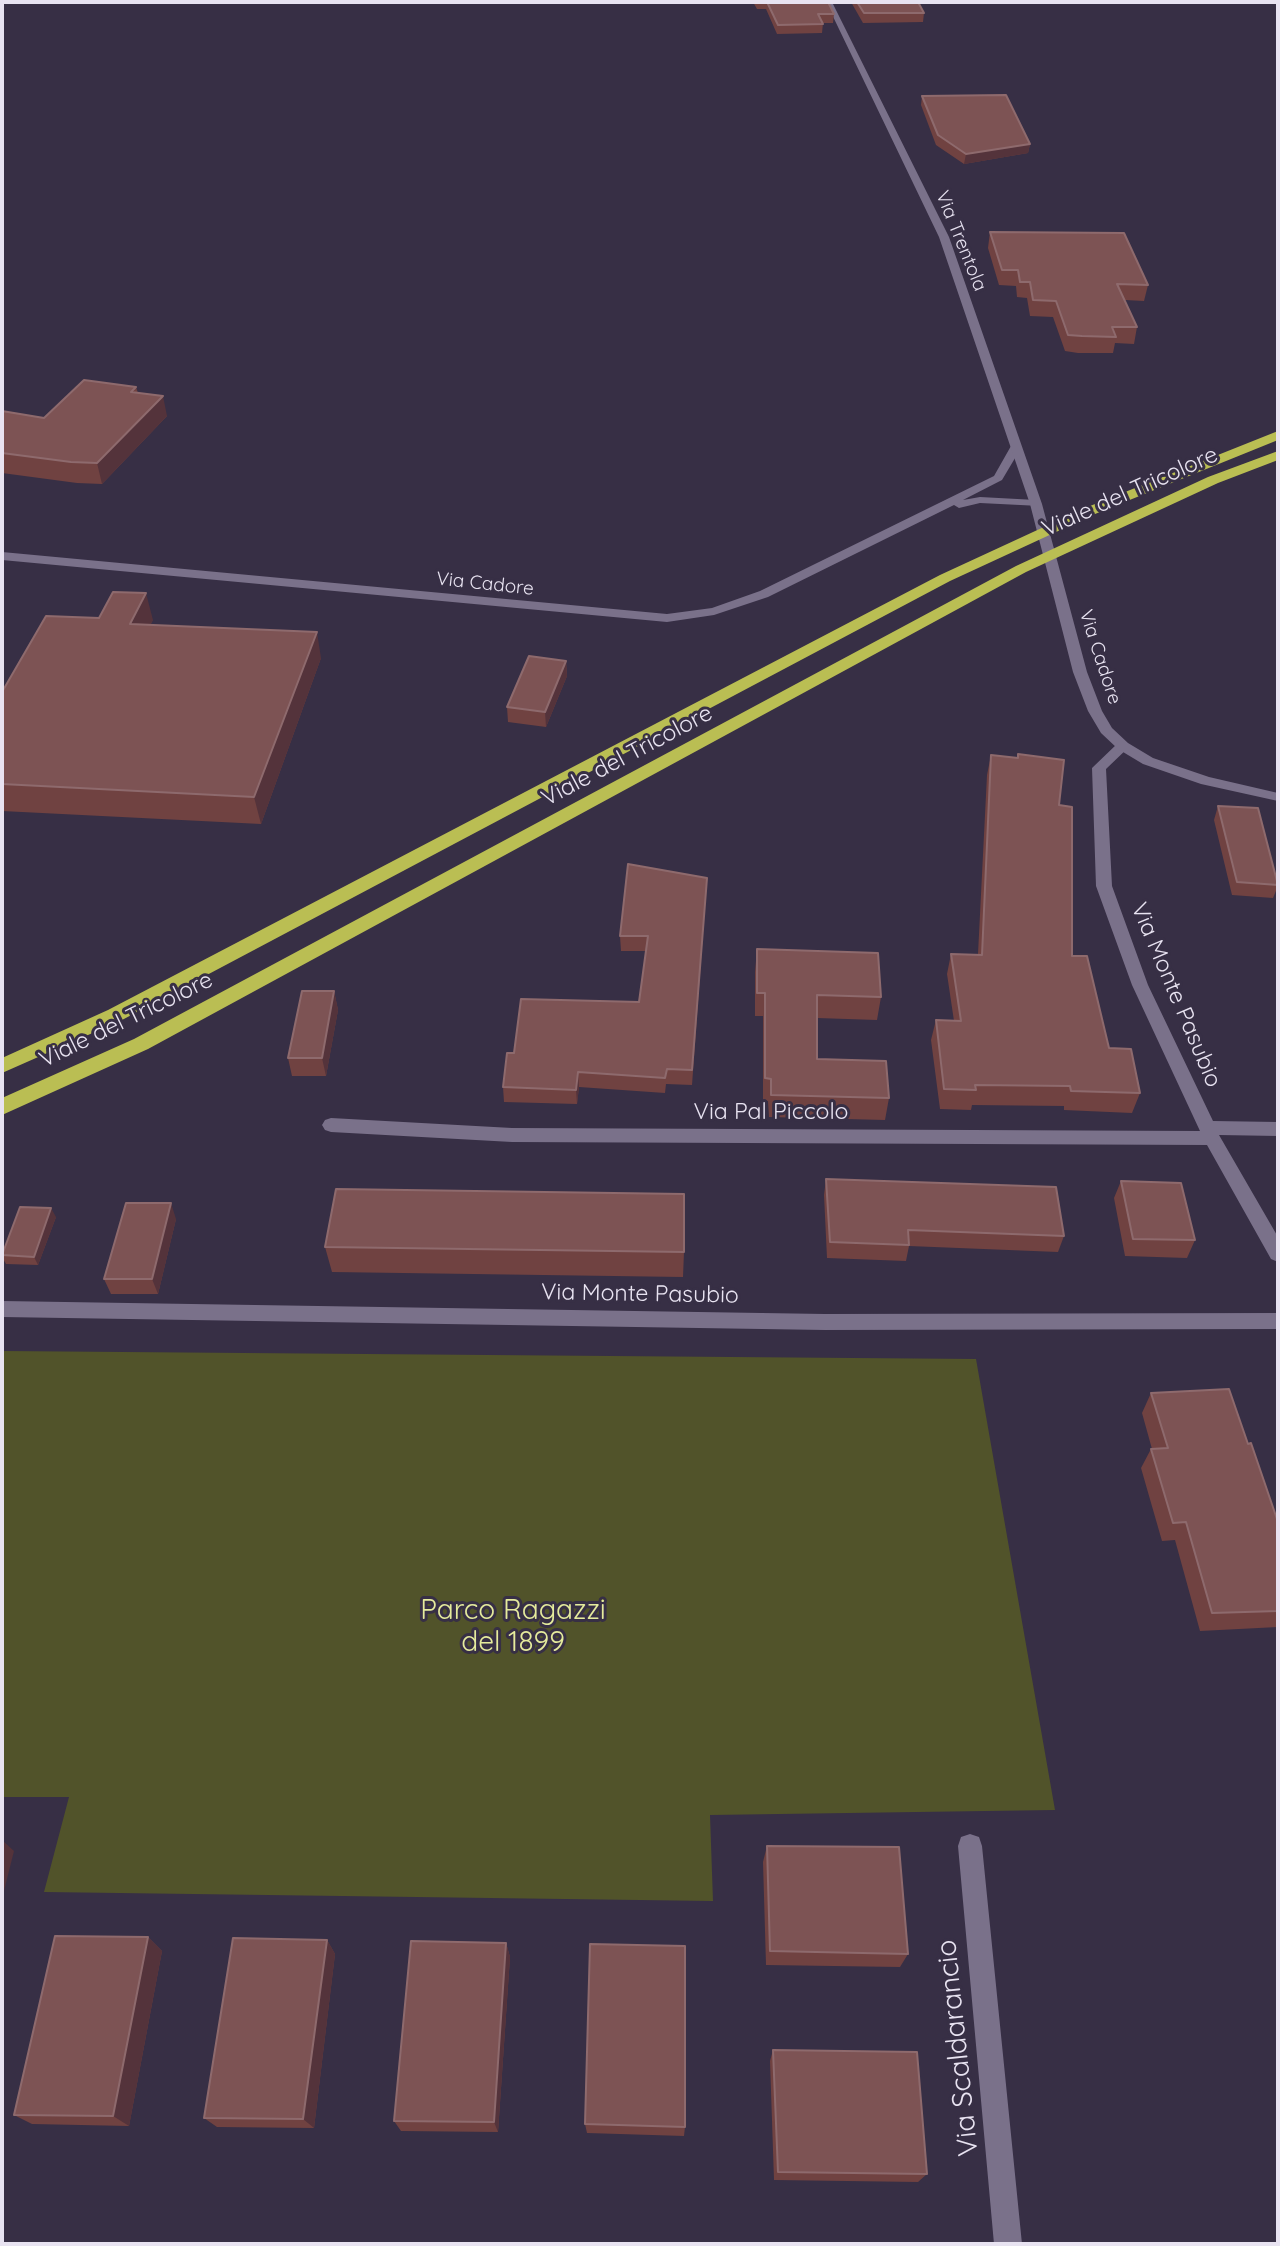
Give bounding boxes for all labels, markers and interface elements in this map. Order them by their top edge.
street label: Via Trentola [931,188,991,294]
street label: Viale del Tricolore [1038,441,1222,543]
street label: Via Cadore [435,568,535,600]
street label: Via Cadore [1074,607,1126,707]
street label: Viale del Tricolore [537,699,717,813]
street label: Via Monte Pasubio [1125,899,1227,1091]
street label: Viale del Tricolore [35,966,217,1074]
street label: Via Pal Piccolo [694,1098,848,1126]
street label: Via Monte Pasubio [541,1278,739,1310]
park label: Parco Ragazzi del 1899 [420,1594,606,1660]
street label: Via Scaldarancio [930,1938,986,2158]

